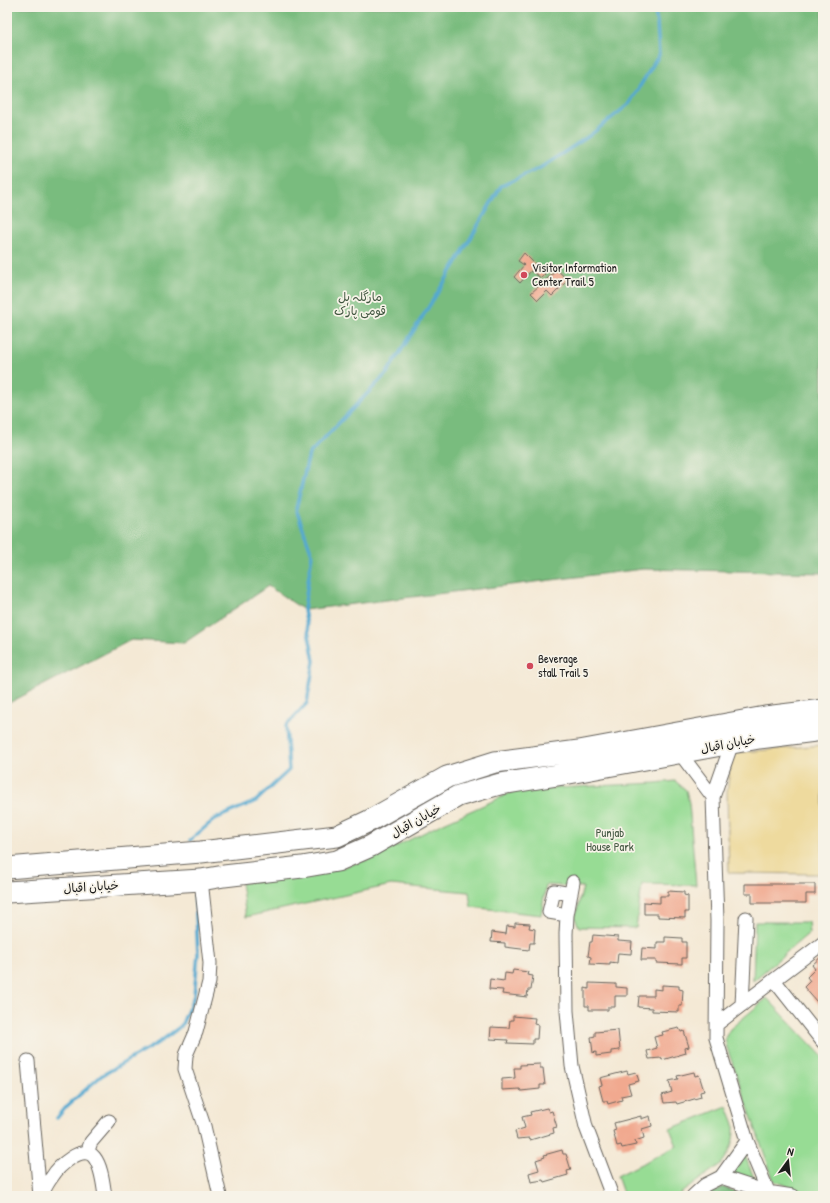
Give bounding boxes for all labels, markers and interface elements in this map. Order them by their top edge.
place label: Visitor Information Center Trail 5 [532,259,617,290]
marker: Visitor Information Center Trail 5 [519,270,529,280]
park label: مارگلہ ہل قومی پارک [334,288,386,319]
place label: Beverage stall Trail 5 [538,650,588,681]
marker: Beverage stall Trail 5 [525,661,535,671]
street label: خیابان اقبال [699,730,757,757]
street label: خیابان اقبال [388,799,444,842]
park label: Punjab House Park [586,824,634,855]
street label: خیابان اقبال [63,876,119,897]
north arrow [768,1141,808,1181]
text: N [786,1144,795,1159]

